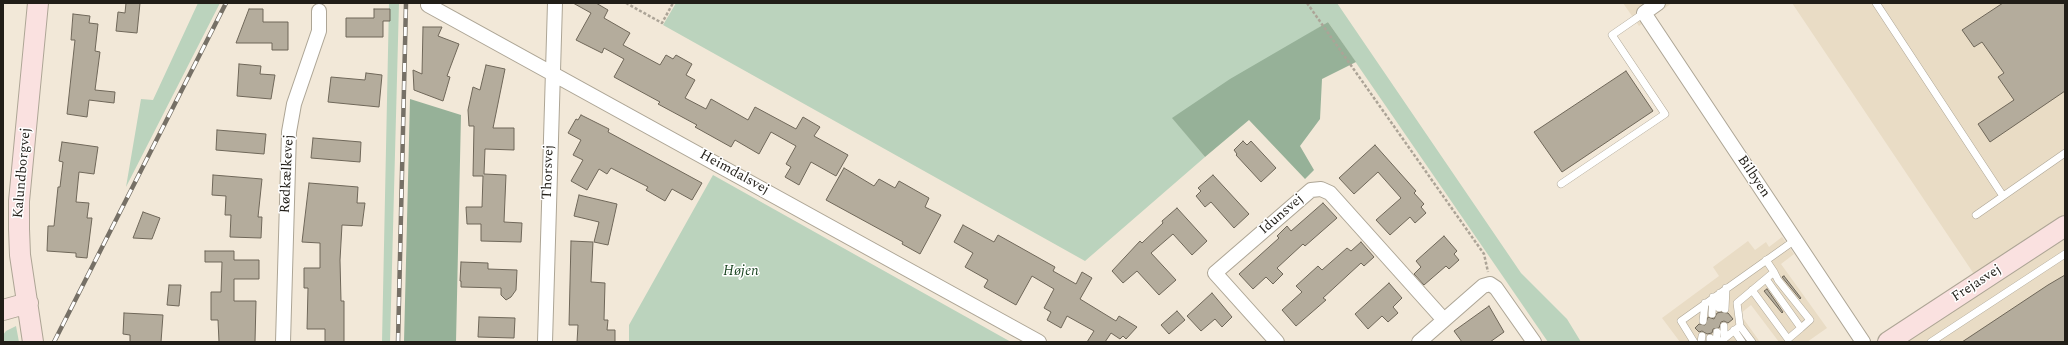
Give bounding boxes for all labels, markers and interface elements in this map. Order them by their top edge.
street label: Kalundborgvej [11,127,35,219]
street label: Rødkælkevej [278,134,298,214]
street label: Thorsvej [540,144,558,200]
street label: Heimdalsvej [696,147,772,199]
street label: Bilbyen [1733,153,1773,201]
street label: Idunsvej [1256,191,1308,239]
street label: Frejasvej [1949,262,2005,306]
park label: Højen [723,264,759,280]

